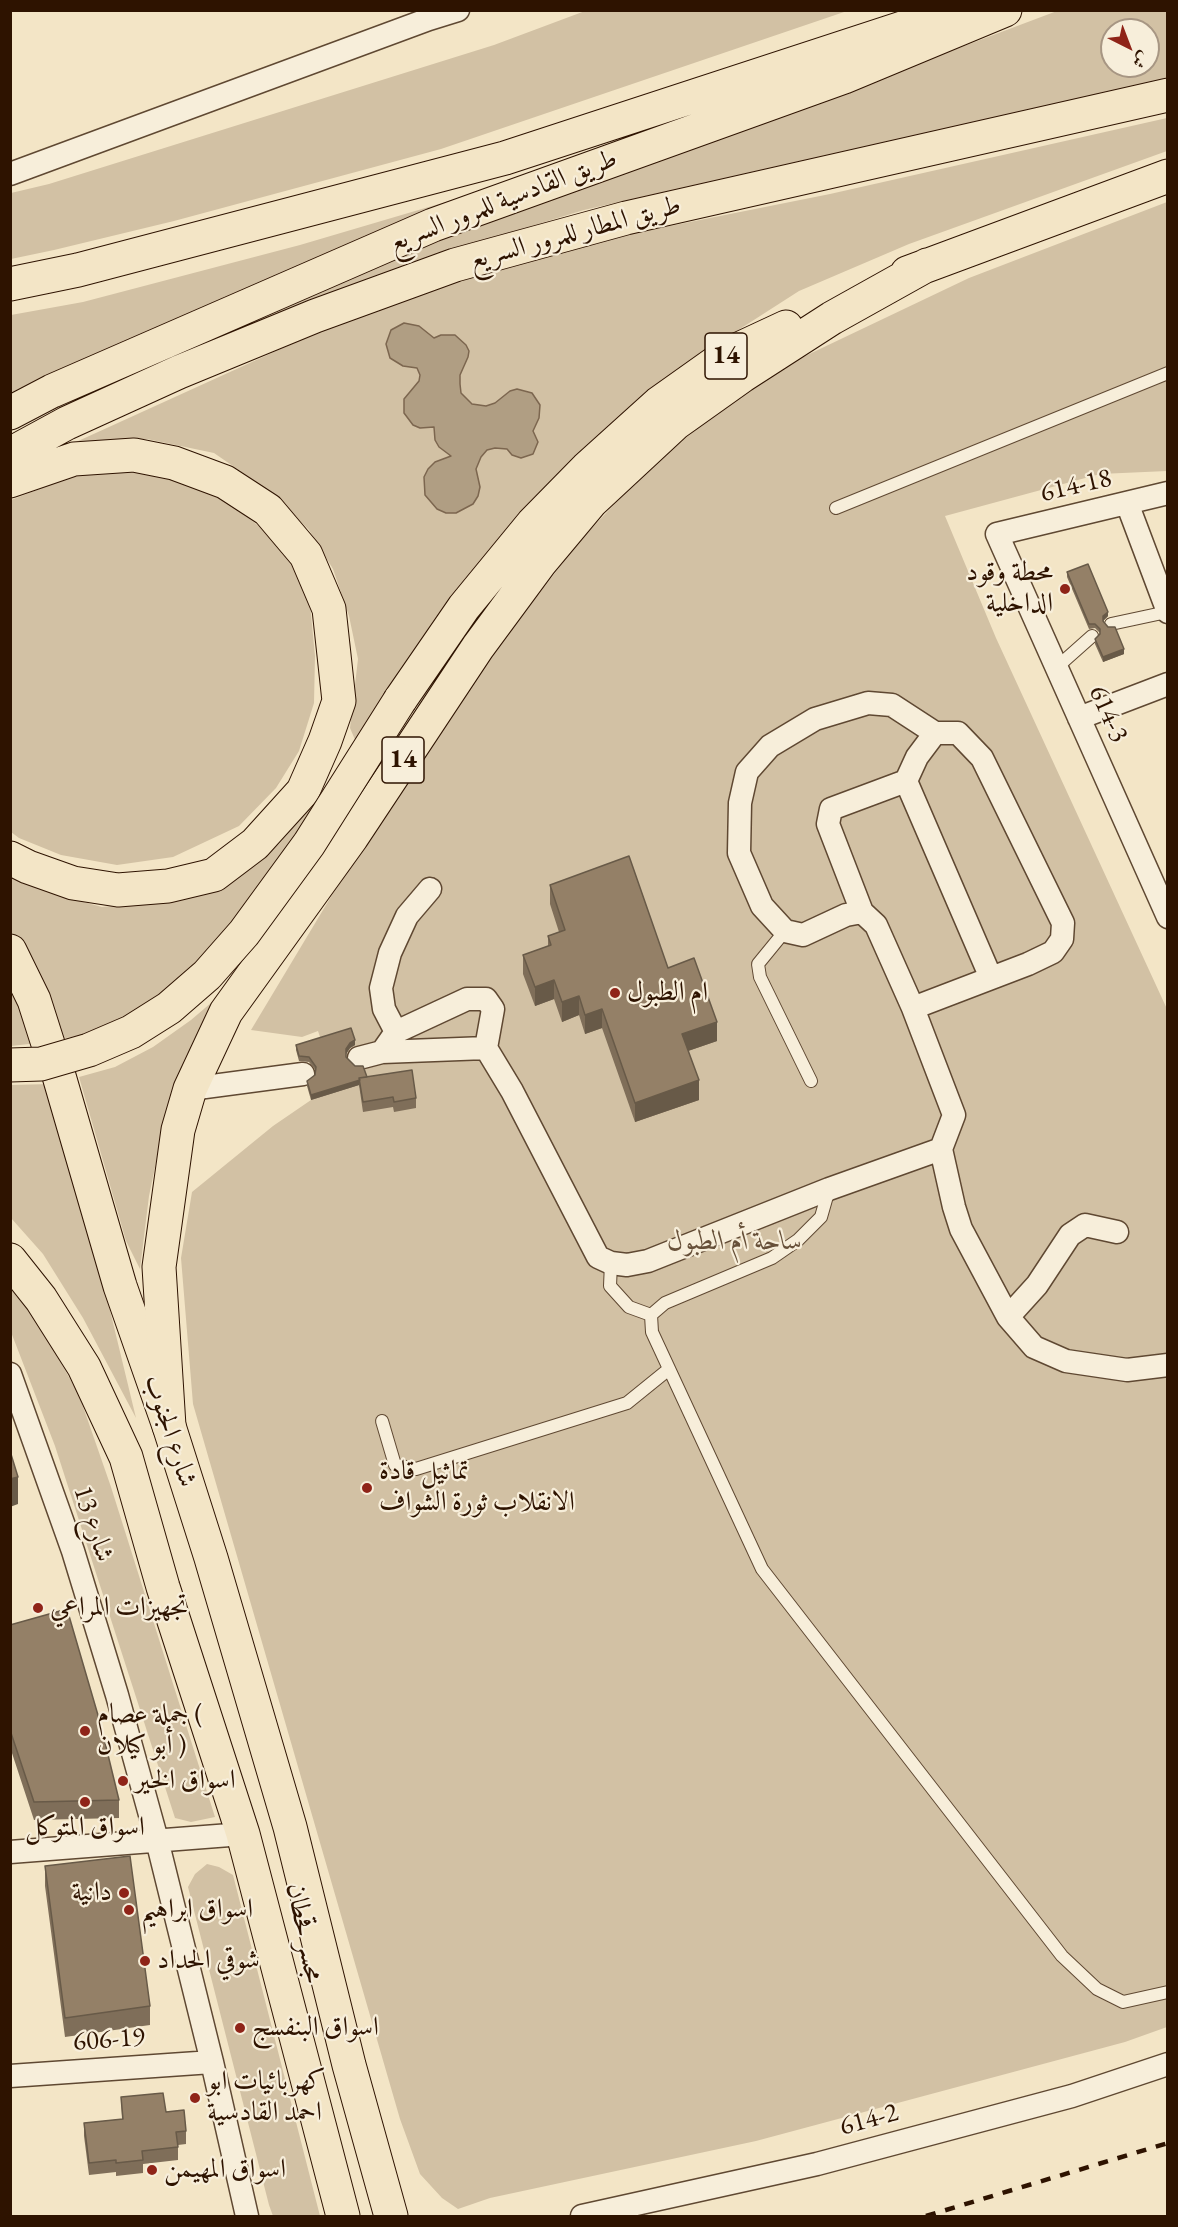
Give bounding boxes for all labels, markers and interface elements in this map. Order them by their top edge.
north arrow [1100,18,1160,78]
text: ش [1128,47,1154,73]
street label: طريق القادسية للمرور السريع [384,142,622,260]
street label: طريق المطار للمرور السريع [465,189,685,277]
road number: 14 [705,333,747,379]
street label: 614-18 [1037,462,1115,510]
place label: محطة وقود الداخلية [966,557,1053,620]
marker: محطة وقود الداخلية [1058,582,1072,596]
street label: 614-3 [1081,680,1135,748]
road number: 14 [382,737,424,783]
place label: ام الطبول [627,977,708,1009]
marker: ام الطبول [608,986,622,1000]
park label: ساحة أم الطبول [667,1226,803,1258]
street label: شارع الجنوب [137,1371,203,1491]
place label: تماثيل قادة الانقلاب ثورة الشواف [379,1456,575,1519]
marker: تماثيل قادة الانقلاب ثورة الشواف [360,1481,374,1495]
street label: شارع 13 [66,1482,120,1566]
place label: تجهيزات المراعي [50,1592,188,1624]
marker: تجهيزات المراعي [31,1601,45,1615]
place label: جملة عصام ( أبو كيلان ) [97,1699,203,1762]
marker: جملة عصام ( أبو كيلان ) [78,1724,92,1738]
place label: اسواق الخير [135,1765,236,1797]
marker: اسواق الخير [116,1774,130,1788]
marker: اسواق المتوكل [78,1795,92,1809]
place label: اسواق المتوكل [25,1812,145,1844]
place label: دانية [72,1877,112,1909]
street label: مجسر قحطان [278,1880,330,1986]
marker: دانية [117,1886,131,1900]
place label: اسواق ابراهيم [141,1894,253,1926]
marker: اسواق ابراهيم [122,1903,136,1917]
place label: شوقي الحداد [157,1945,260,1977]
marker: شوقي الحداد [138,1954,152,1968]
place label: اسواق البنفسج [252,2012,379,2044]
street label: 606-19 [72,2021,146,2059]
marker: اسواق البنفسج [233,2021,247,2035]
place label: كهربائيات ابو احمد القادسية [207,2066,326,2129]
marker: كهربائيات ابو احمد القادسية [188,2091,202,2105]
street label: 614-2 [836,2097,902,2143]
place label: اسواق المهيمن [164,2154,286,2186]
marker: اسواق المهيمن [145,2163,159,2177]

